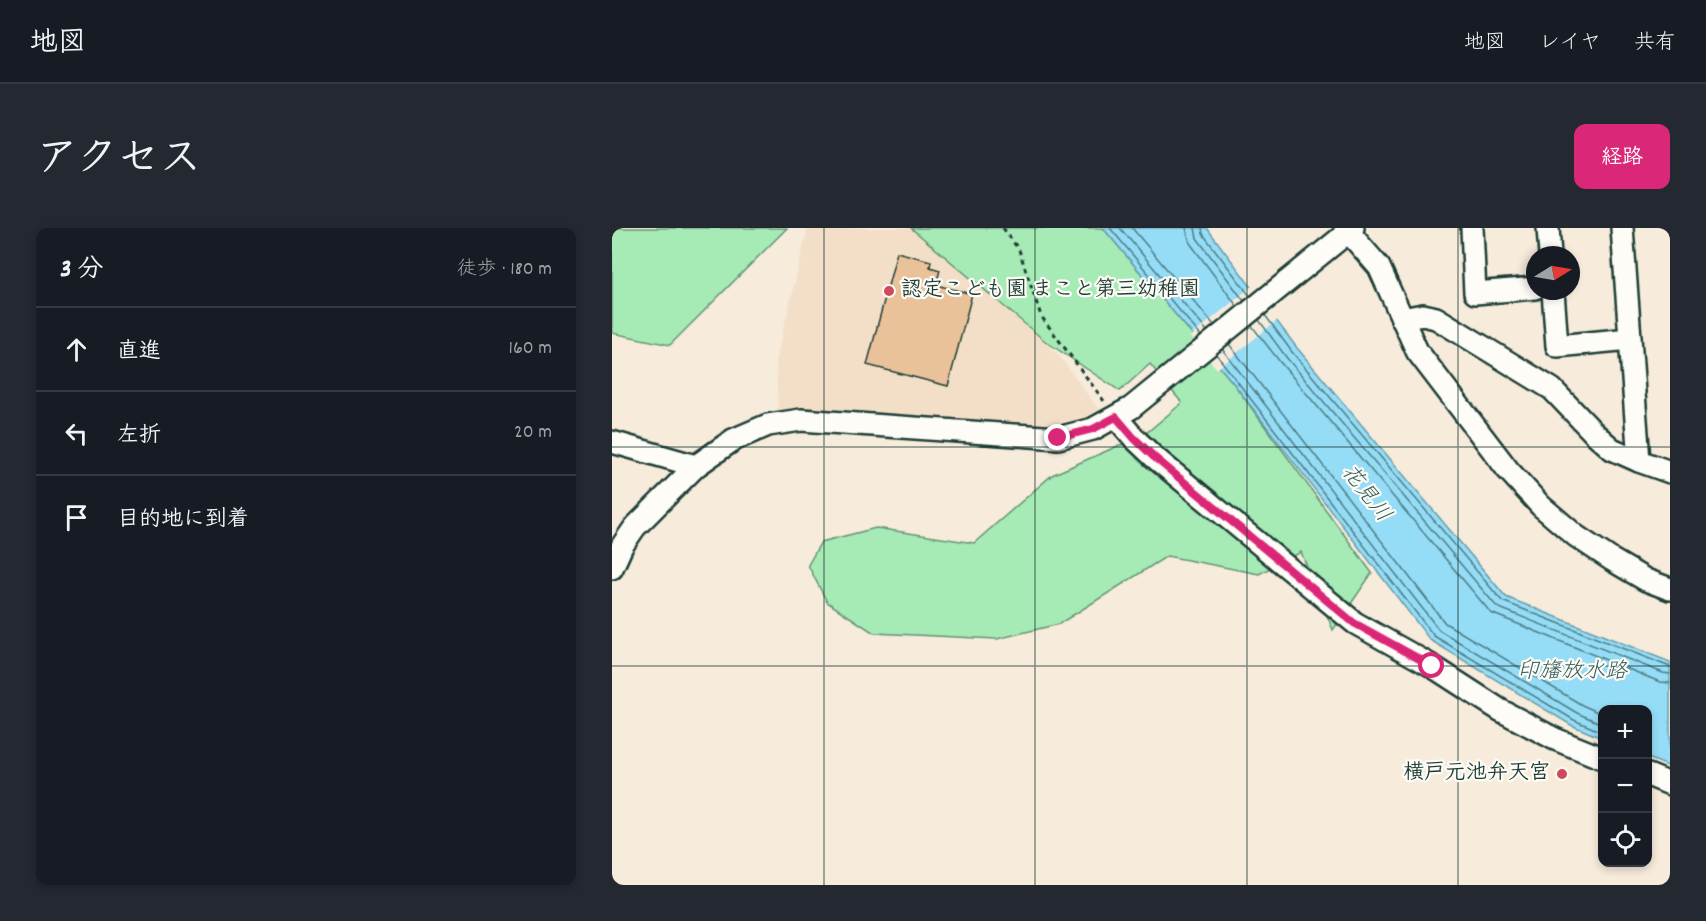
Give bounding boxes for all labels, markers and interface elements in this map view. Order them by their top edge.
text: 地図 [30,25,86,65]
text: 地図 [1464,29,1506,59]
text: レイヤ [1539,29,1601,59]
text: 共有 [1634,29,1676,59]
button: 経路 [1574,124,1670,189]
text: アクセス [36,132,201,192]
north arrow [1526,246,1580,300]
text: 3 分 [60,252,104,289]
text: 徒歩 · 180 m [457,256,552,284]
place label: 認定こども園 まこと第三幼稚園 [901,276,1200,306]
marker: 認定こども園 まこと第三幼稚園 [882,284,896,298]
icon: ahead [60,333,93,366]
text: 160 m [509,335,552,363]
text: 直進 [117,337,161,368]
icon: left [60,417,93,450]
text: 20 m [514,419,552,447]
text: 左折 [117,421,161,452]
route end [1044,424,1070,450]
water label: 花見川 [1332,458,1398,530]
icon: arrive [60,501,93,534]
text: 目的地に到着 [117,505,249,536]
route start [1418,652,1444,678]
water label: 印旛放水路 [1517,657,1629,688]
map controls [1598,705,1652,867]
button: + [1598,705,1652,759]
place label: 横戸元池弁天宮 [1403,759,1550,789]
button: − [1598,759,1652,813]
marker: 横戸元池弁天宮 [1555,767,1569,781]
button: locate [1598,813,1652,867]

